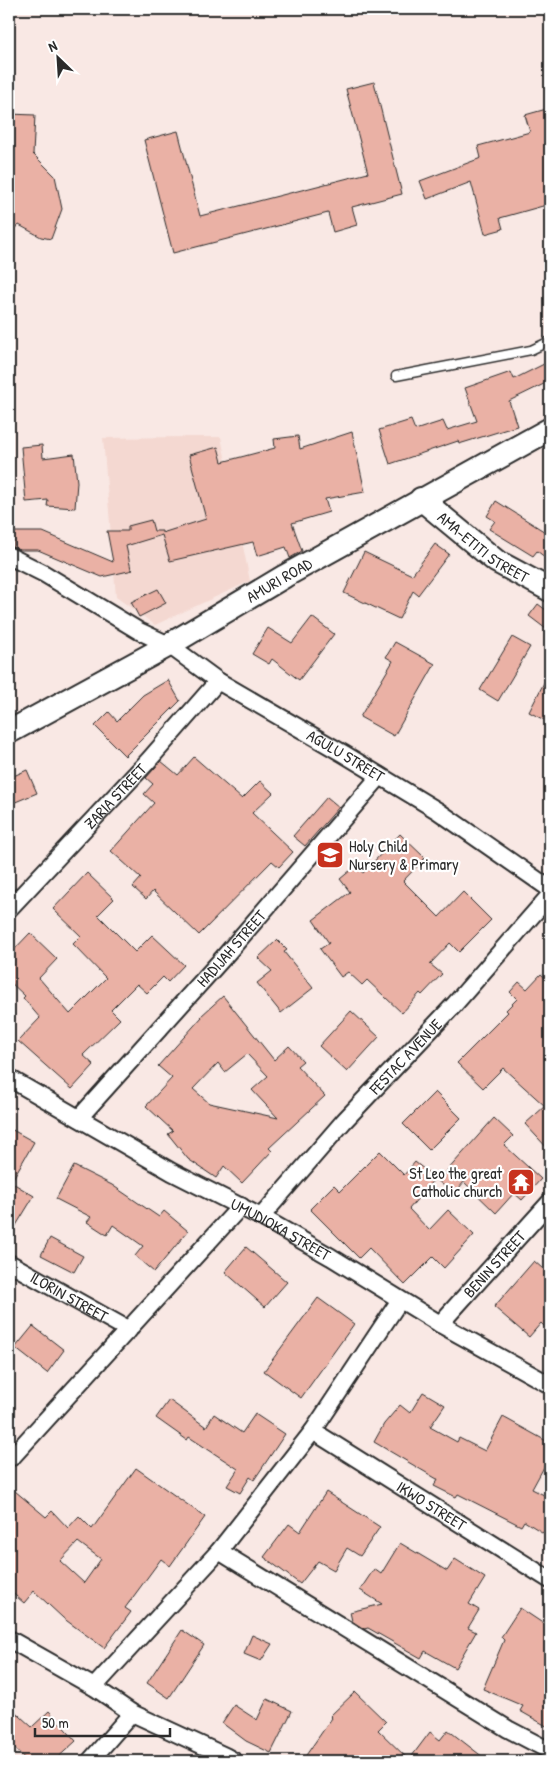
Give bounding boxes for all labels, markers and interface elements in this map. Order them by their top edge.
north arrow [32,32,82,82]
text: N [45,35,60,56]
street label: AMA-ETITI STREET [433,506,533,588]
street label: AMURI ROAD [242,552,316,608]
street label: AGULU STREET [303,724,389,787]
street label: ZARIA STREET [79,758,152,834]
place label: Holy Child Nursery & Primary [349,835,459,875]
school or university icon: Holy Child Nursery & Primary [315,840,345,870]
street label: HADIJAH STREET [191,905,271,991]
street label: FESTAC AVENUE [363,1014,446,1100]
place label: St Leo the great Catholic church [409,1162,502,1202]
temple icon: St Leo the great Catholic church [506,1167,536,1197]
street label: UMUDIOKA STREET [227,1193,335,1266]
street label: BENIN STREET [458,1225,531,1302]
street label: ILORIN STREET [26,1266,112,1327]
street label: IKWO STREET [392,1475,471,1536]
scale bar [35,1705,170,1737]
text: 50 m [42,1712,69,1733]

